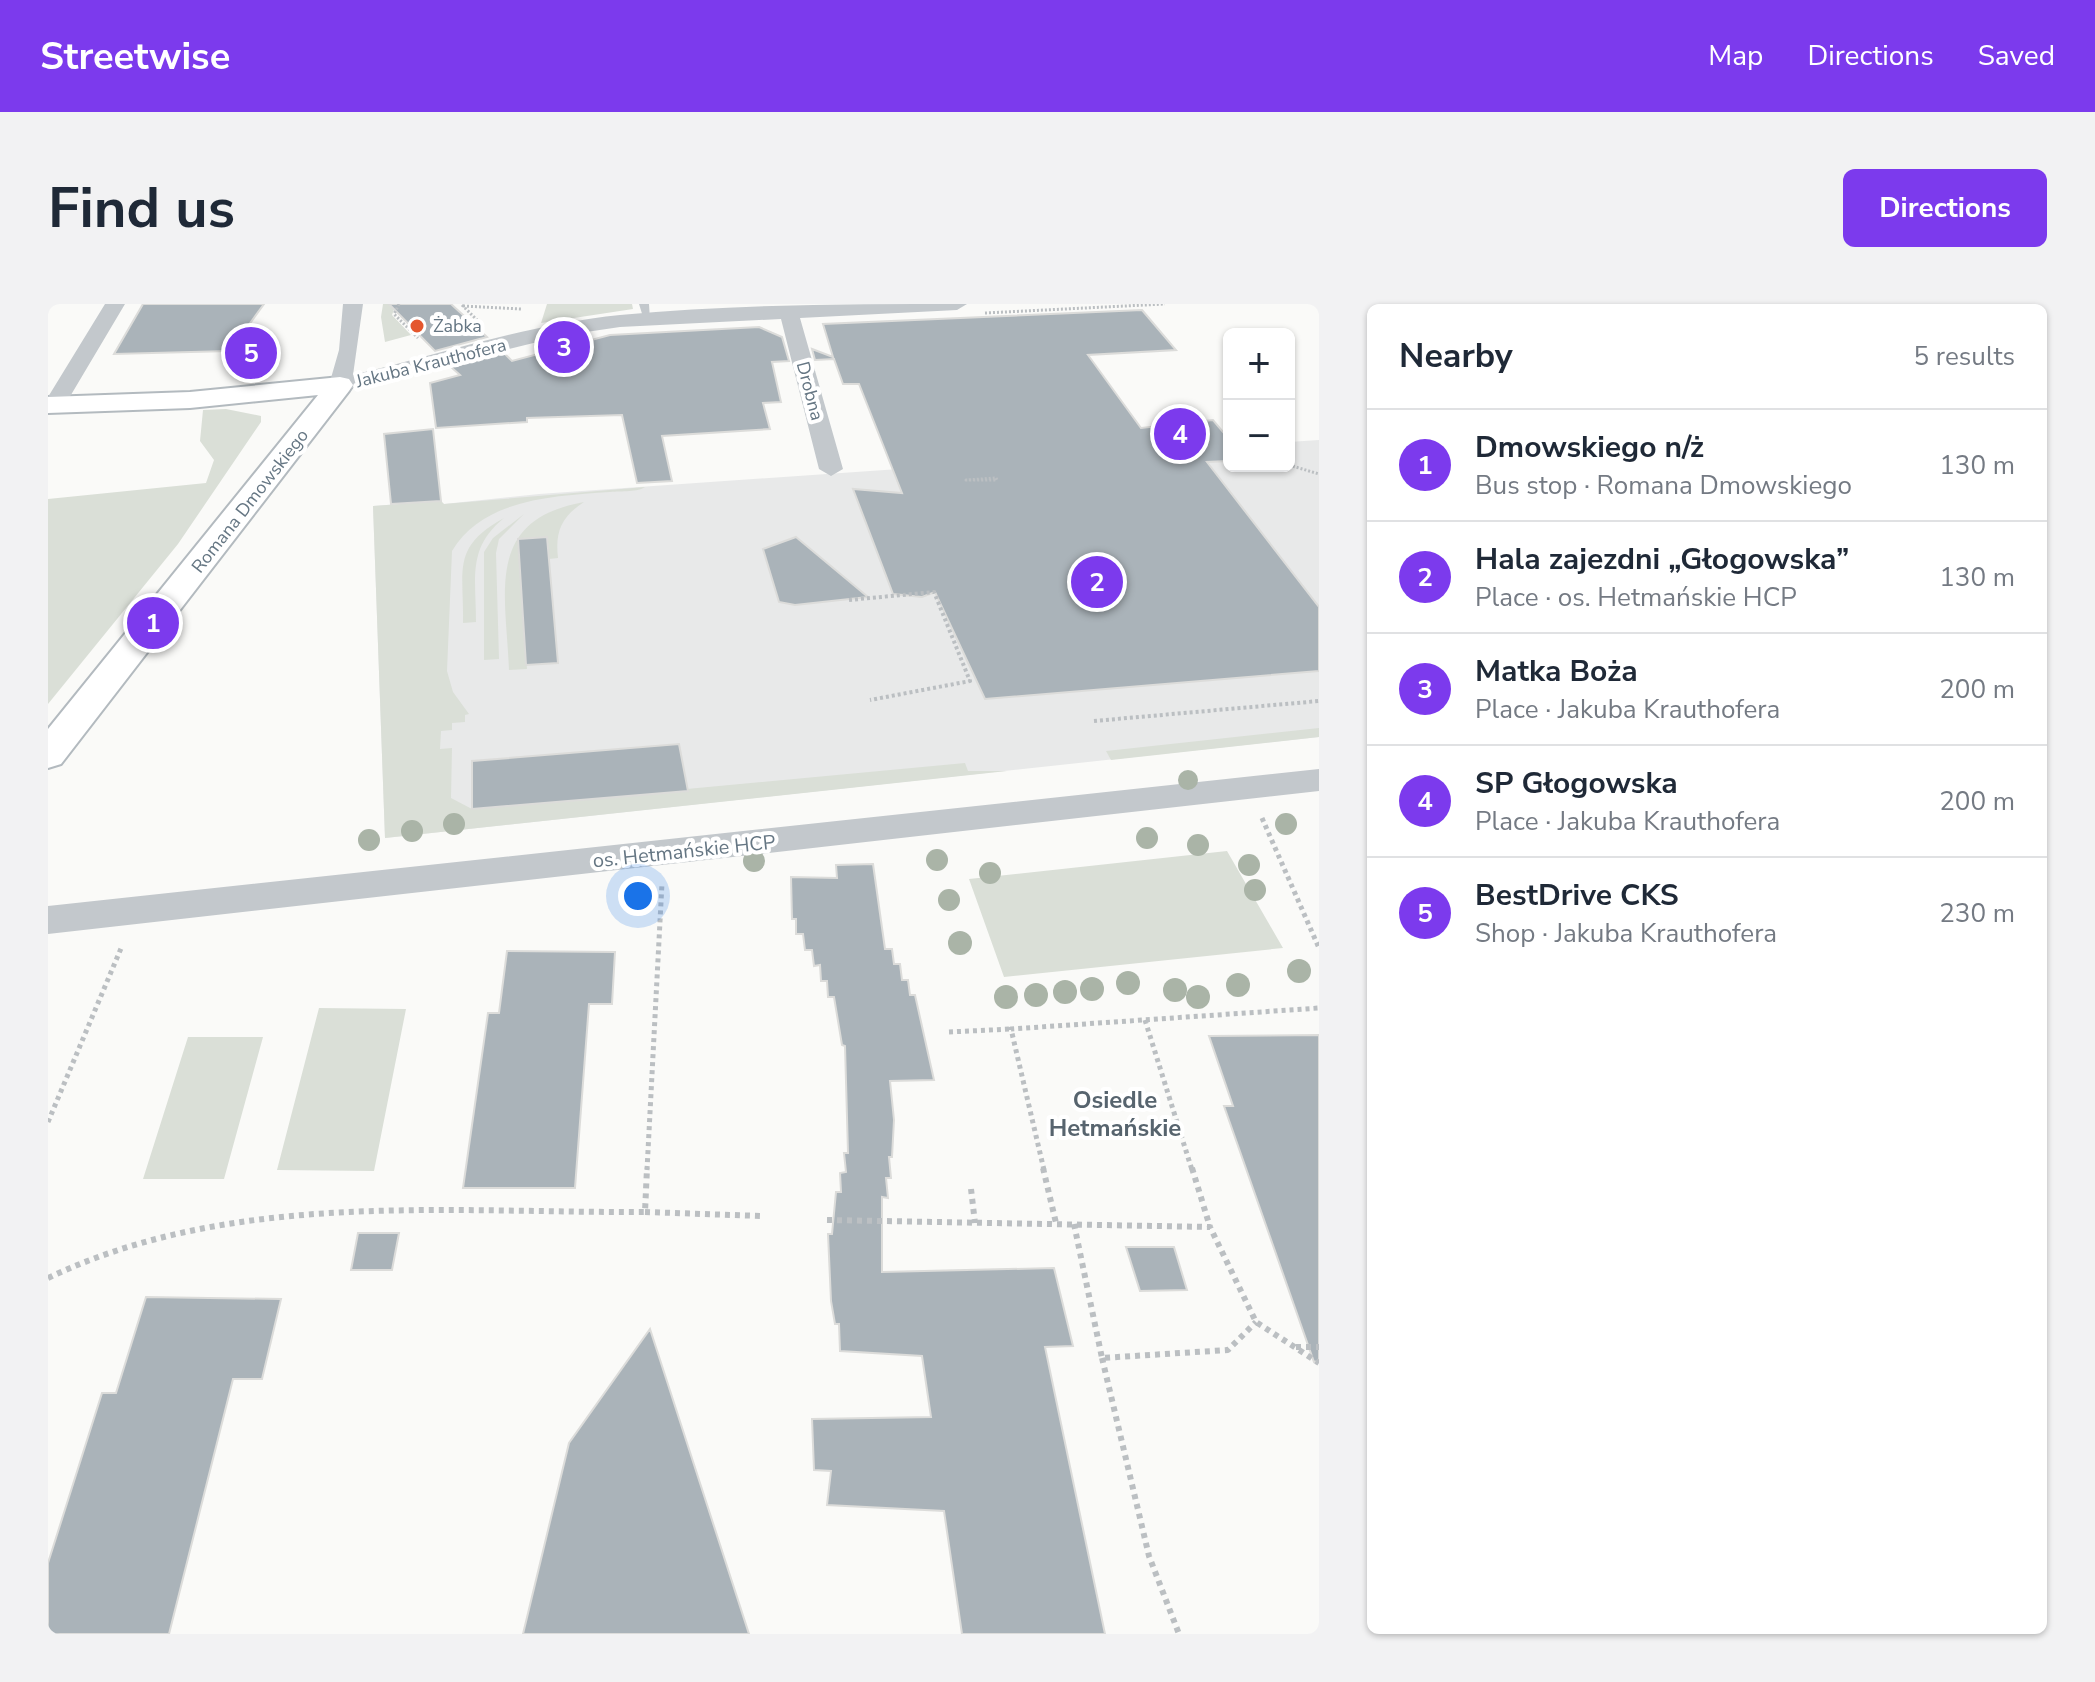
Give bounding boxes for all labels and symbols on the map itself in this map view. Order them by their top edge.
place label: Żabka [433,314,482,338]
marker: Żabka [408,317,426,335]
pin: 3 [538,317,590,377]
pin: 5 [225,323,277,383]
street label: Jakuba Krauthofera [352,333,509,394]
street label: Drobna [791,359,829,423]
pin: 4 [1154,404,1206,464]
street label: Romana Dmowskiego [186,424,314,578]
pin: 2 [1071,552,1123,612]
pin: 1 [127,593,179,653]
street label: os. Hetmańskie HCP [591,828,777,875]
your location [618,876,658,916]
district label: Osiedle Hetmańskie [1049,1084,1181,1144]

